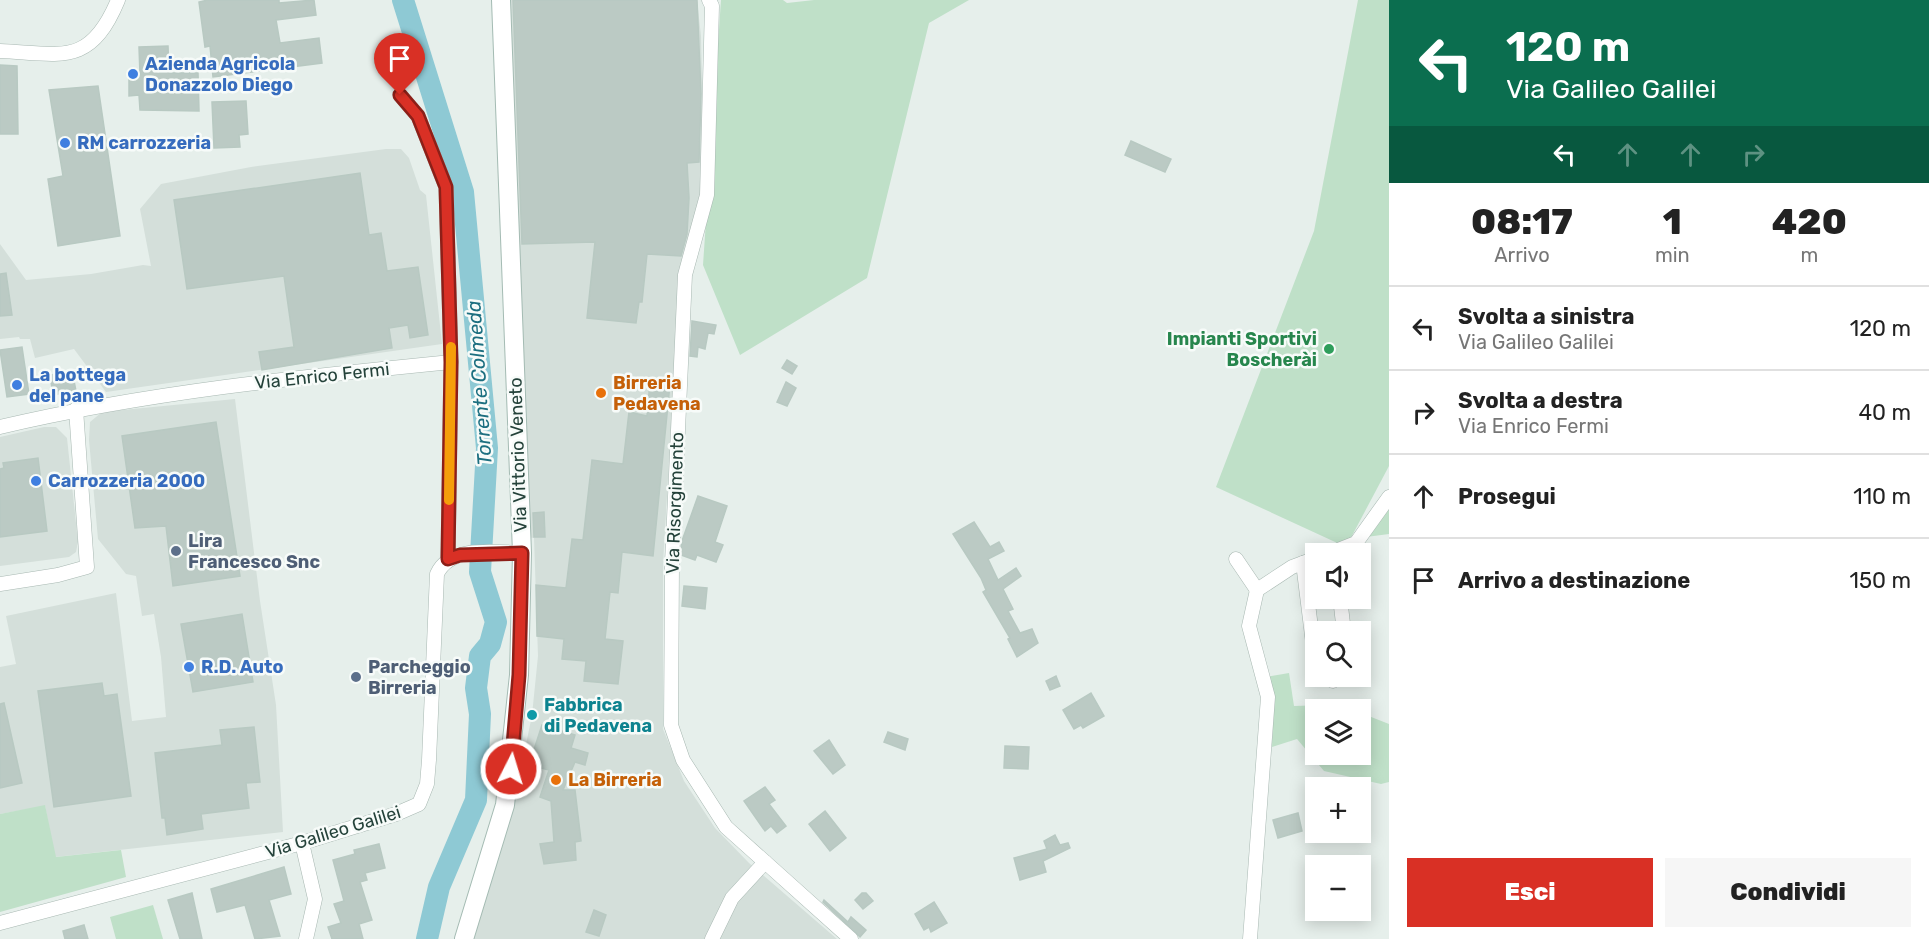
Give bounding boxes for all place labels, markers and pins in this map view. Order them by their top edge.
pin [374,33,425,95]
place label: Azienda Agricola Donazzolo Diego [145,53,296,96]
marker: Azienda Agricola Donazzolo Diego [126,67,140,81]
place label: RM carrozzeria [77,132,211,154]
marker: RM carrozzeria [58,136,72,150]
place label: Impianti Sportivi Boscherài [1167,328,1317,371]
marker: Impianti Sportivi Boscherài [1322,342,1336,356]
place label: La bottega del pane [29,364,126,407]
place label: Birreria Pedavena [613,372,701,415]
marker: La bottega del pane [10,378,24,392]
marker: Birreria Pedavena [594,386,608,400]
place label: Carrozzeria 2000 [48,470,205,492]
marker: Carrozzeria 2000 [29,474,43,488]
place label: Lira Francesco Snc [188,530,320,573]
marker: Lira Francesco Snc [169,544,183,558]
place label: R.D. Auto [201,656,283,678]
place label: Parcheggio Birreria [368,656,471,699]
marker: R.D. Auto [182,660,196,674]
marker: Parcheggio Birreria [349,670,363,684]
place label: Fabbrica di Pedavena [544,694,652,737]
marker: Fabbrica di Pedavena [525,708,539,722]
place label: La Birreria [568,769,662,791]
marker: La Birreria [549,773,563,787]

